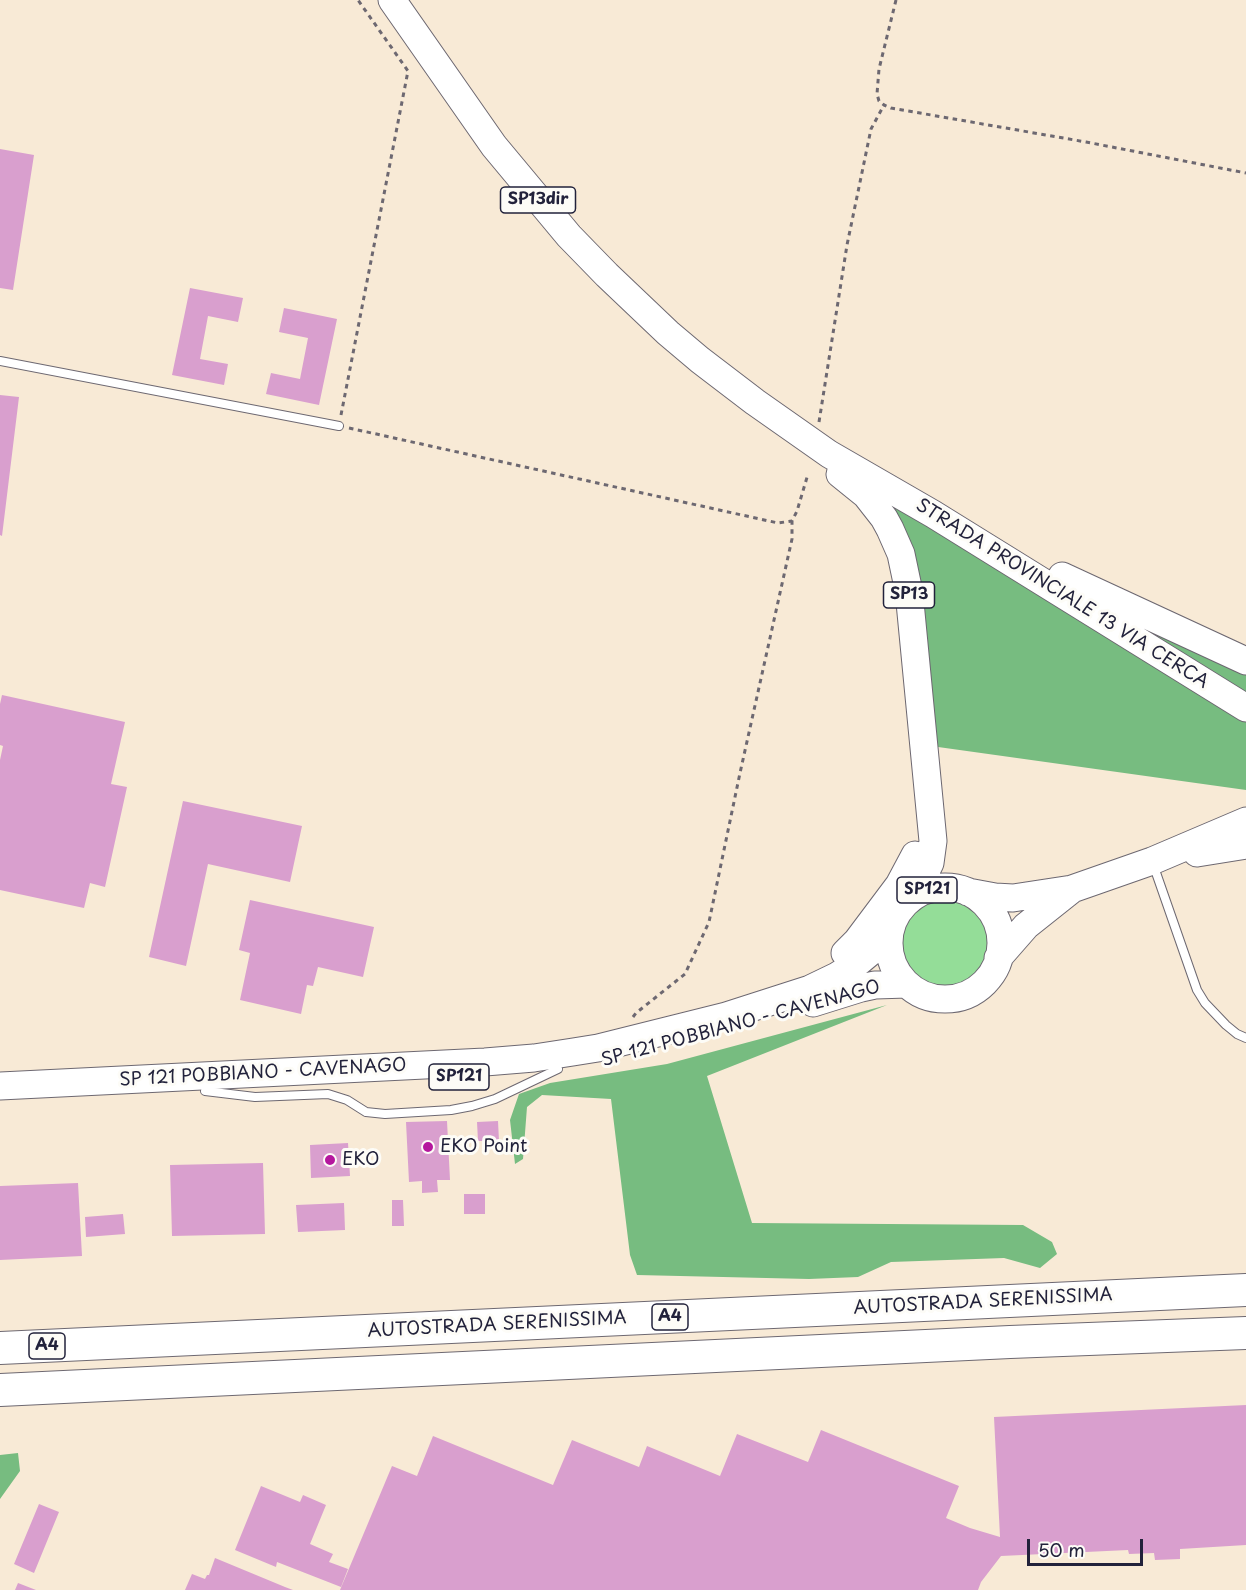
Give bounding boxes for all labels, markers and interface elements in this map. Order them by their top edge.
road number: SP13dir [500,187,576,213]
street label: STRADA PROVINCIALE 13 VIA CERCA [912,495,1212,693]
road number: SP13 [884,582,934,608]
road number: SP121 [897,877,957,903]
street label: SP 121 POBBIANO - CAVENAGO [599,976,883,1072]
street label: SP 121 POBBIANO - CAVENAGO [119,1055,407,1091]
road number: SP121 [429,1064,489,1090]
place label: EKO Point [440,1136,527,1158]
marker: EKO Point [421,1140,435,1154]
place label: EKO [342,1149,379,1171]
marker: EKO [323,1153,337,1167]
street label: AUTOSTRADA SERENISSIMA [853,1284,1113,1320]
road number: A4 [652,1304,688,1330]
street label: AUTOSTRADA SERENISSIMA [367,1307,627,1343]
road number: A4 [29,1333,65,1359]
scale bar [1030,1527,1146,1565]
text: 50 m [1038,1536,1085,1563]

